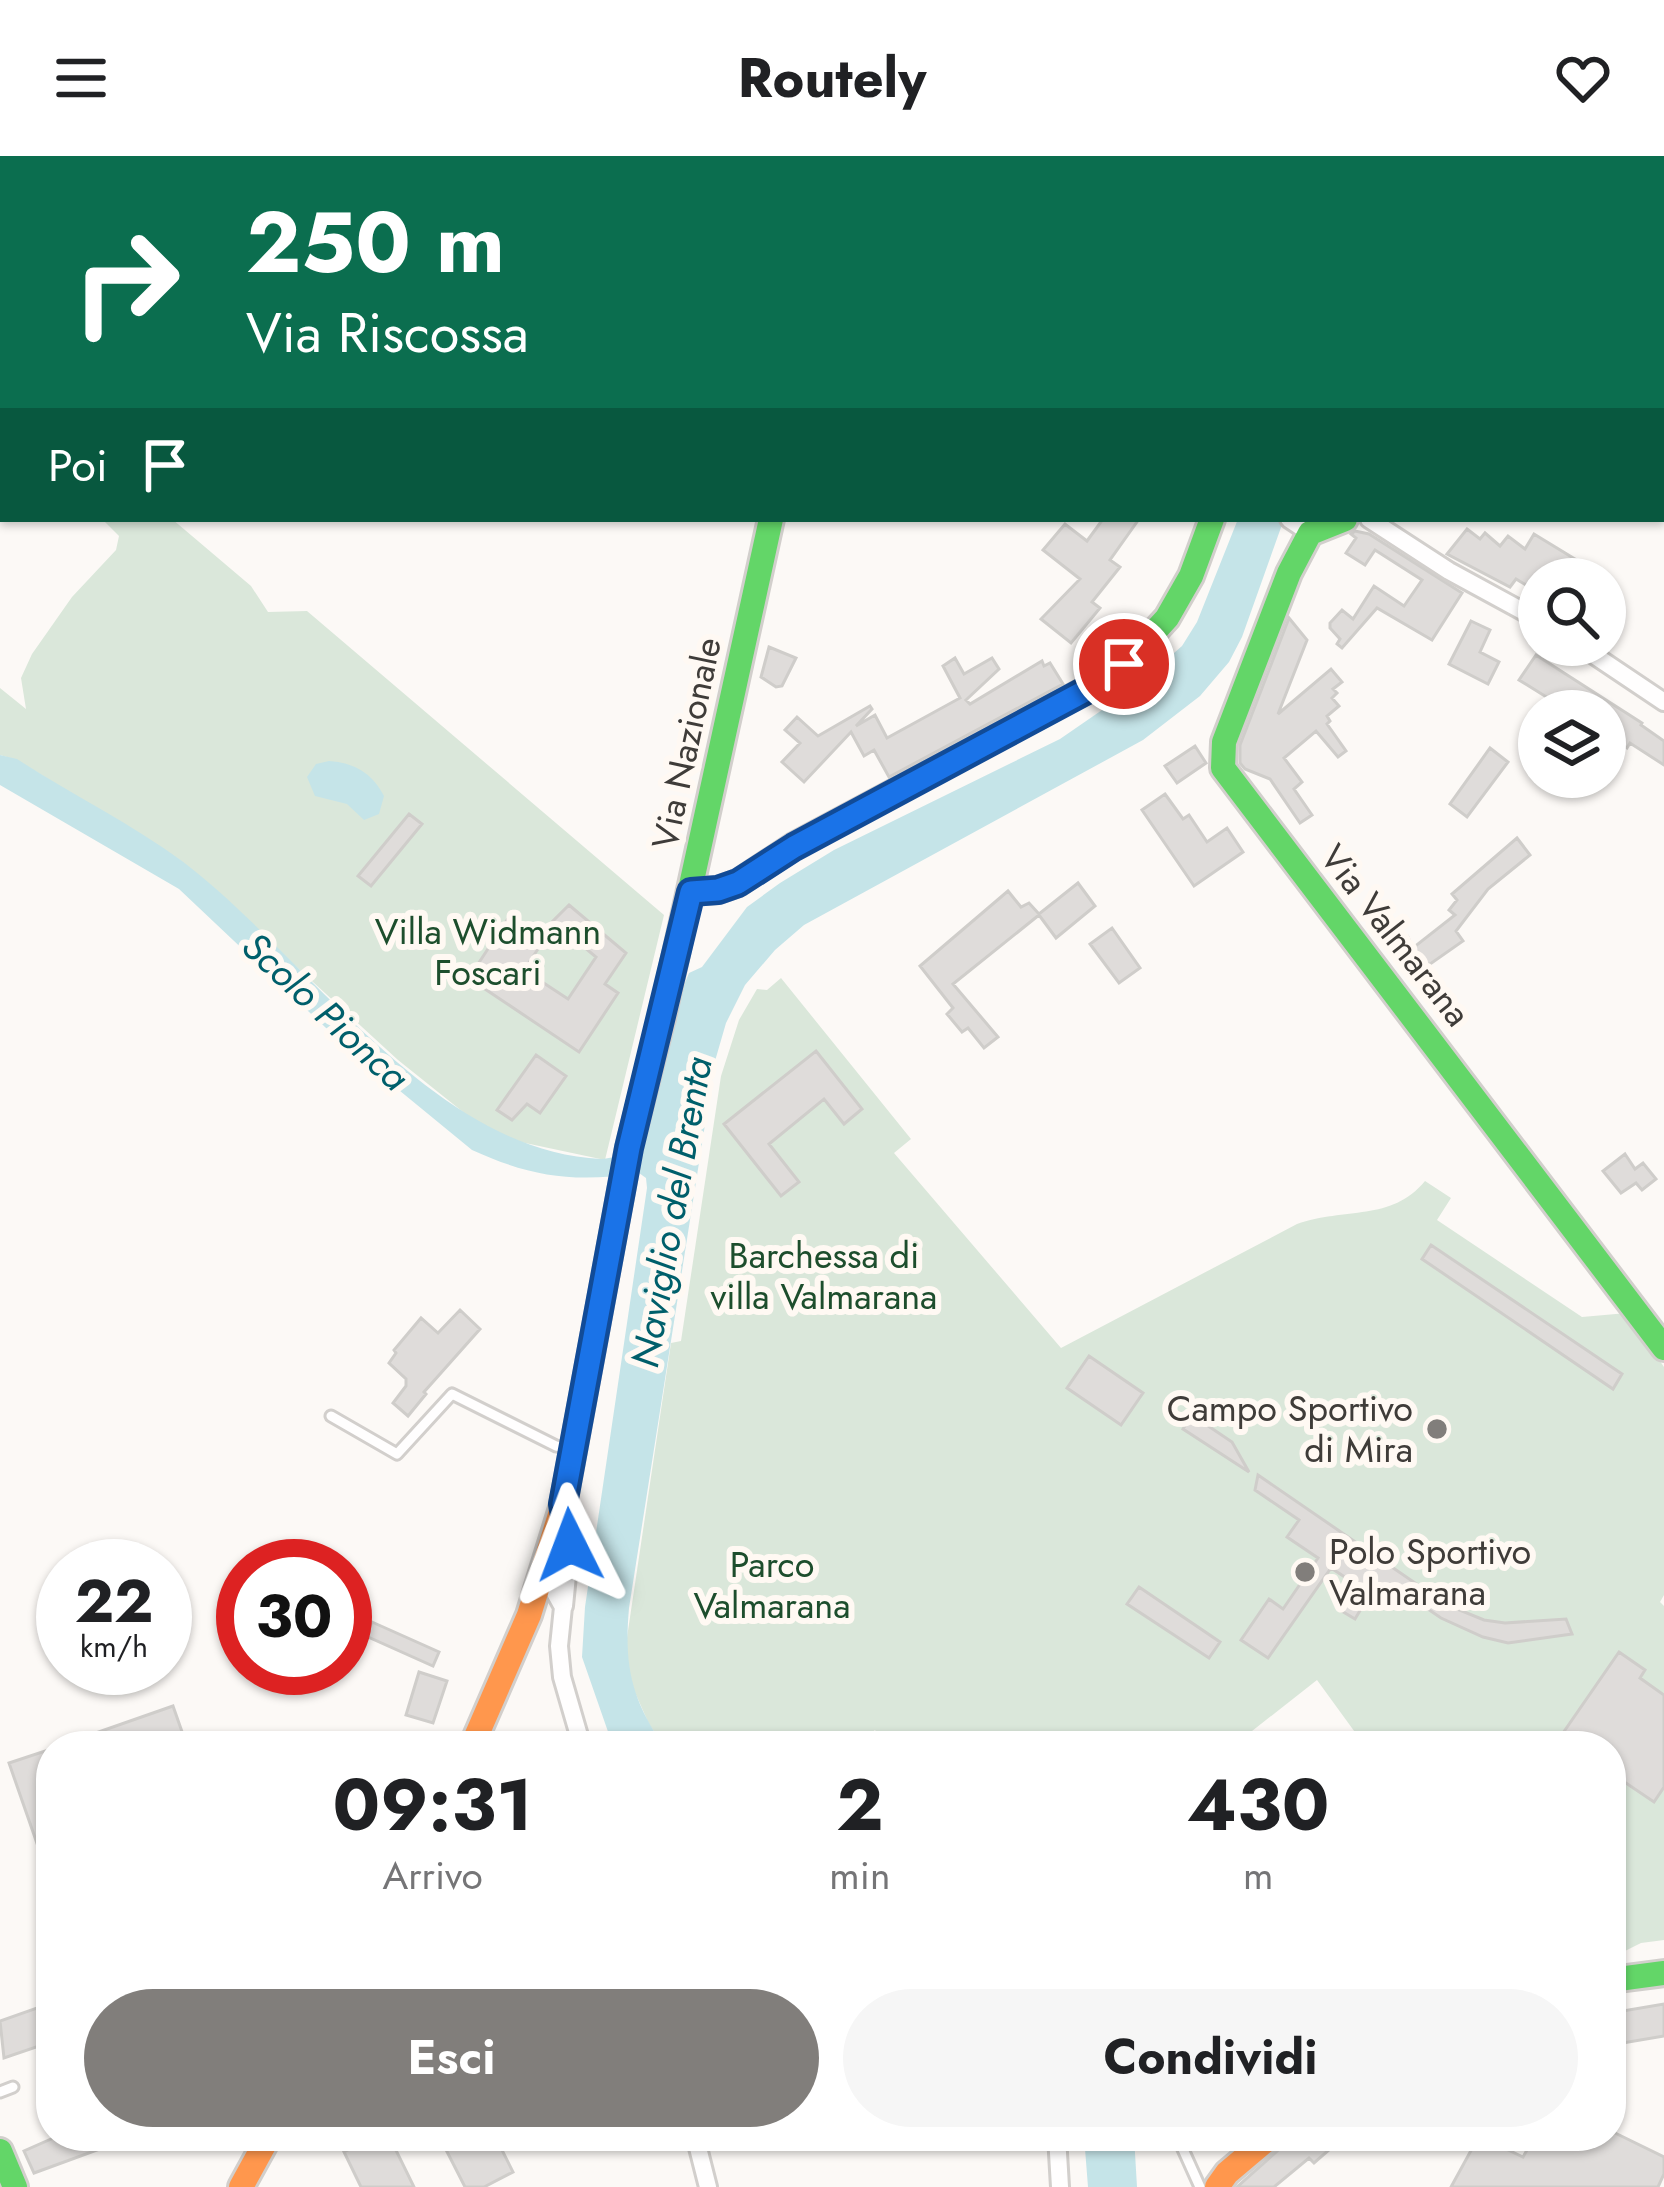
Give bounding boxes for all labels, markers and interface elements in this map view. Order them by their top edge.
text: Routely [738,39,926,117]
icon: menu [48,45,114,111]
icon: heart [1550,45,1616,111]
text: 250 m [246,182,505,304]
icon: right [48,204,204,360]
text: Via Riscossa [246,294,529,372]
icon: arrive [132,432,198,498]
text: Poi [48,433,108,498]
map controls [1518,558,1626,798]
button: search [1518,558,1626,666]
pin [1073,613,1175,715]
icon: arrive [1091,631,1157,697]
street label: Via Nazionale [638,632,734,854]
button: layers [1518,690,1626,798]
street label: Via Valmarana [1308,833,1484,1037]
park label: Villa Widmann Foscari [375,905,601,998]
water label: Scolo Pionca [229,918,423,1105]
water label: Naviglio del Brenta [616,1052,727,1372]
park label: Barchessa di villa Valmarana [711,1229,937,1322]
place label: Campo Sportivo di Mira [1167,1382,1413,1475]
marker: Campo Sportivo di Mira [1424,1416,1450,1442]
position arrow [507,1482,633,1608]
place label: Polo Sportivo Valmarana [1329,1525,1531,1618]
park label: Parco Valmarana [693,1538,851,1631]
speed limit sign: 30 [216,1539,372,1695]
text: 22 [75,1558,153,1645]
marker: Polo Sportivo Valmarana [1292,1559,1318,1585]
text: km/h [80,1625,148,1668]
text: 09:31 [332,1753,533,1857]
text: 2 [836,1753,883,1857]
text: 430 [1187,1753,1329,1857]
text: Arrivo [382,1847,483,1904]
text: min [829,1847,890,1904]
text: m [1243,1847,1273,1904]
button: Esci [84,1989,819,2127]
button: Condividi [843,1989,1578,2127]

